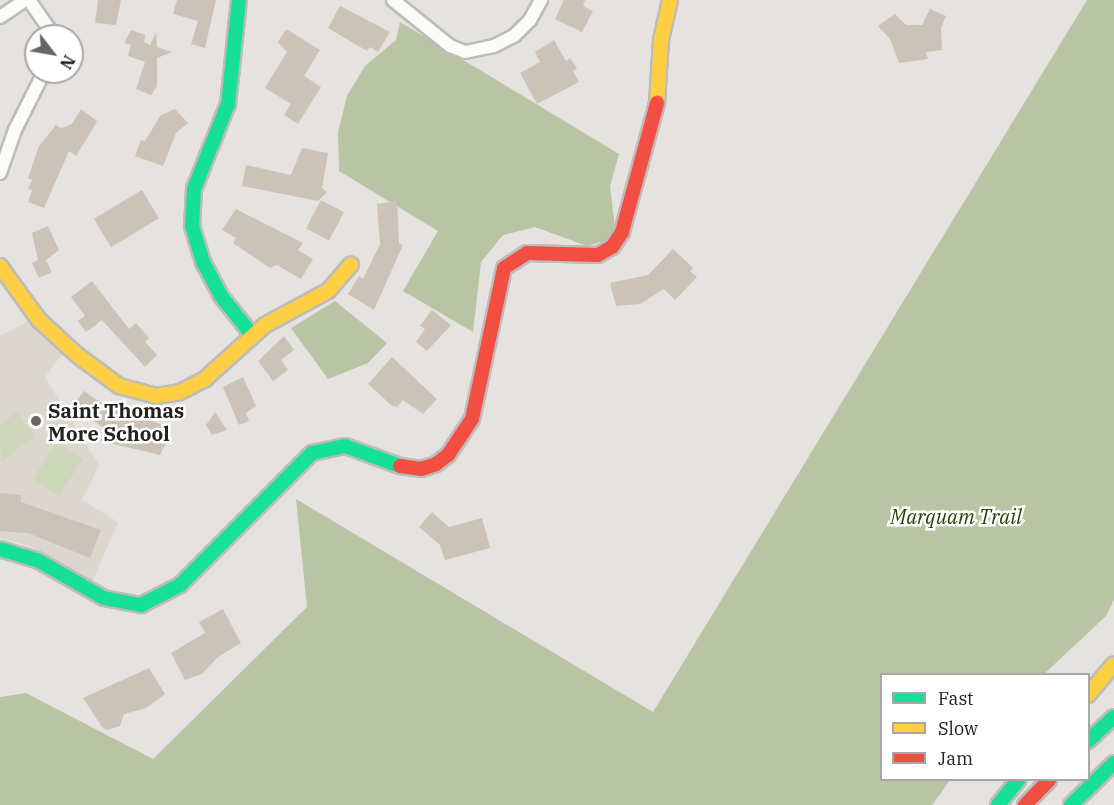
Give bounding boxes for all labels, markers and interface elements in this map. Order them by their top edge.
north arrow [24,24,84,84]
text: N [56,52,80,73]
place label: Saint Thomas More School [48,398,184,445]
marker: Saint Thomas More School [29,414,43,428]
park label: Marquam Trail [890,504,1022,528]
legend [880,673,1090,781]
text: Fast [938,687,973,710]
text: Slow [938,717,978,740]
text: Jam [938,747,973,770]

